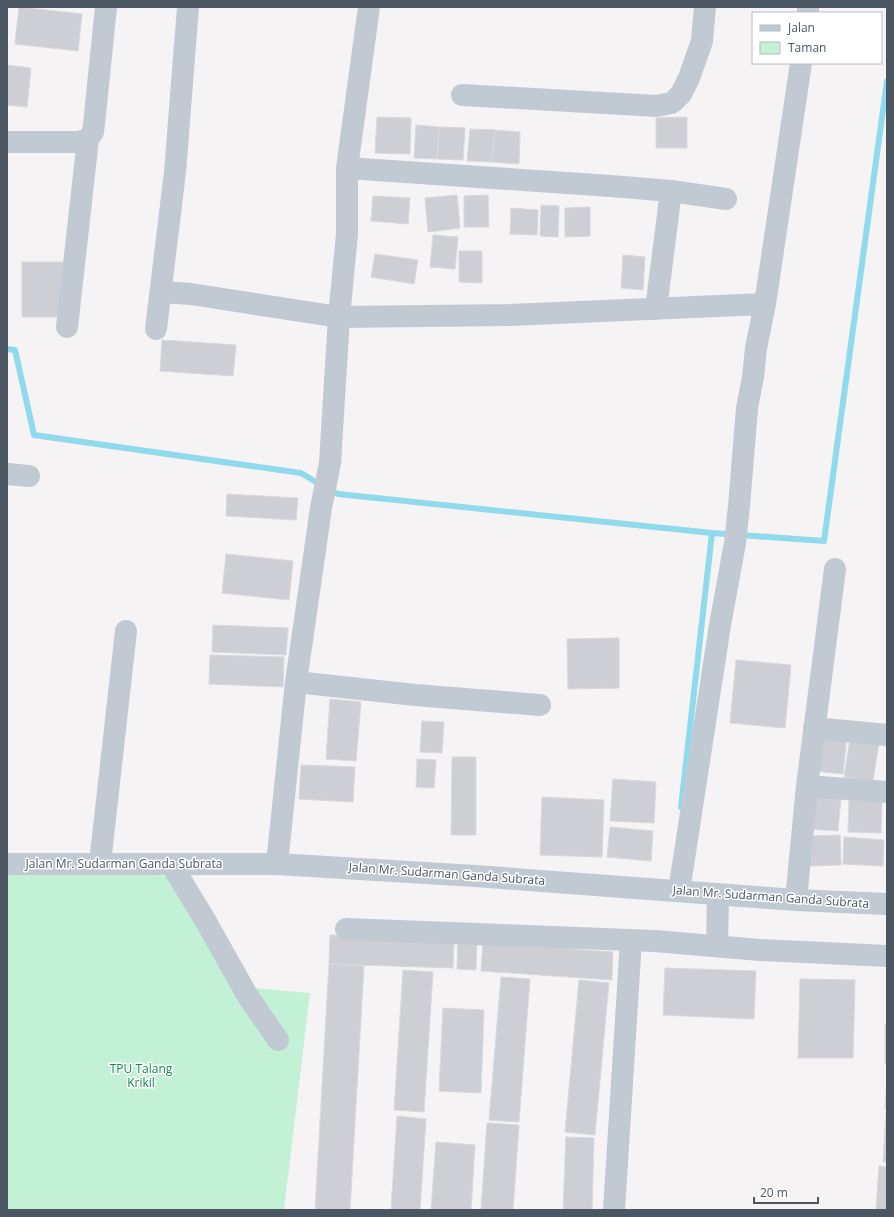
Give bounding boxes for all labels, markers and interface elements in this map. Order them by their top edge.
legend [752,12,882,64]
text: Jalan [787,19,815,36]
text: Taman [788,39,826,56]
street label: Jalan Mr. Sudarman Ganda Subrata [25,855,222,872]
street label: Jalan Mr. Sudarman Ganda Subrata [347,858,546,889]
street label: Jalan Mr. Sudarman Ganda Subrata [671,881,870,912]
park label: TPU Talang Krikil [110,1060,173,1091]
scale bar [754,1179,818,1205]
text: 20 m [760,1184,788,1201]

